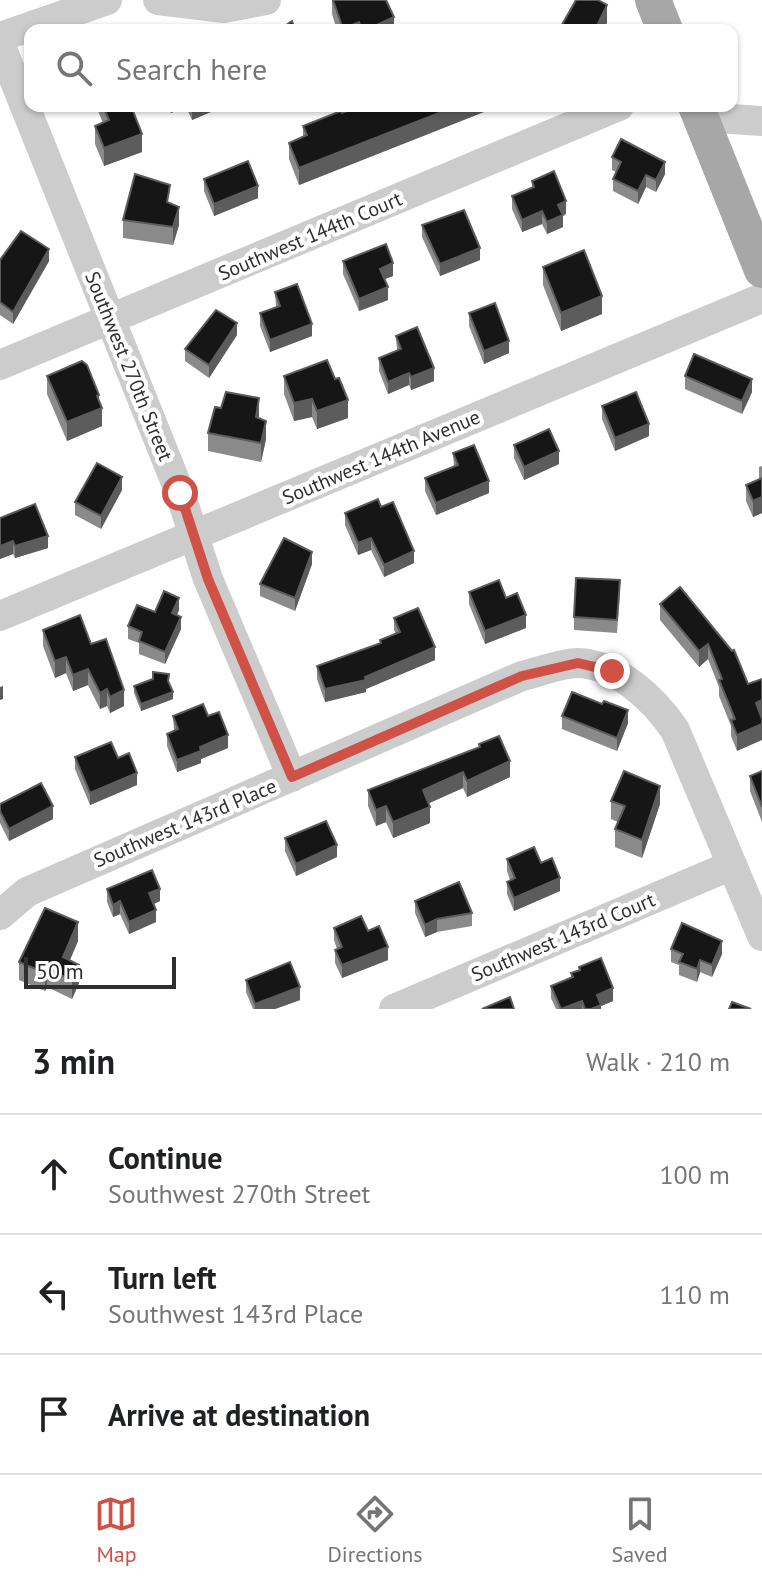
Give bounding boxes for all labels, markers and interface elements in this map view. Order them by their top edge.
search box [24,24,738,112]
icon: search [52,46,96,90]
text: Search here [116,49,267,88]
street label: Southwest 144th Court [214,185,406,286]
street label: Southwest 270th Street [79,268,179,465]
street label: Southwest 144th Avenue [278,403,484,511]
route start [162,475,198,511]
route end [594,653,630,689]
street label: Southwest 143rd Place [90,773,280,873]
street label: Southwest 143rd Court [467,886,659,987]
scale bar [24,953,176,989]
text: 50 m [36,957,84,985]
text: 3 min [32,1039,115,1083]
text: Walk · 210 m [586,1045,730,1078]
text: Continue [108,1138,222,1177]
icon: ahead [32,1152,76,1196]
text: 100 m [659,1158,730,1191]
text: Southwest 270th Street [108,1177,370,1210]
text: Turn left [108,1258,216,1297]
icon: left [32,1272,76,1316]
text: 110 m [659,1278,730,1311]
text: Southwest 143rd Place [108,1297,363,1330]
icon: arrive [32,1392,76,1436]
text: Arrive at destination [108,1395,370,1434]
tab: Map [94,1492,138,1568]
tab: Directions [327,1492,423,1568]
tab: Saved [612,1492,667,1568]

